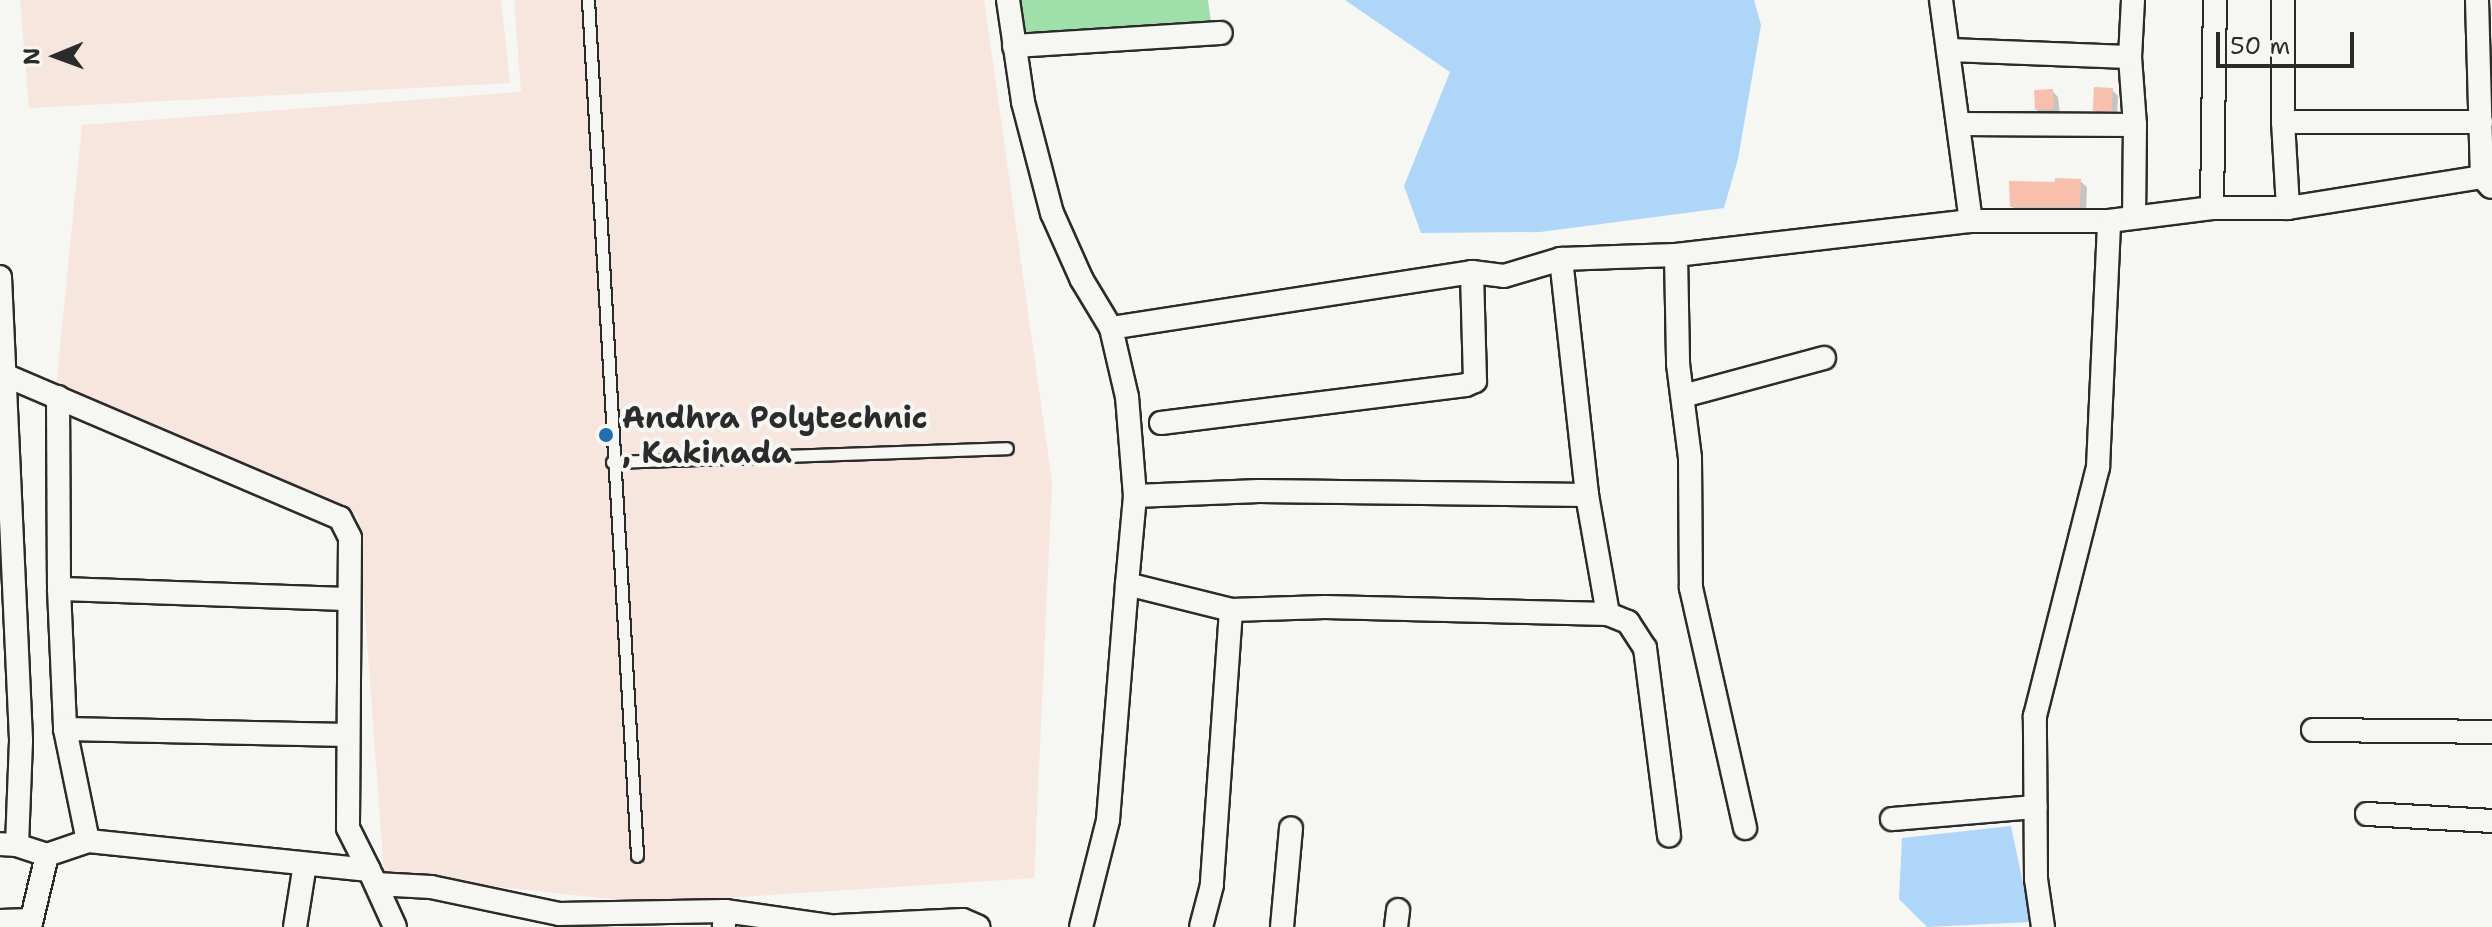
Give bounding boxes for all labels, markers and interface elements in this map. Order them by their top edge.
north arrow [16,16,96,96]
scale bar [2220,16,2358,66]
text: 50 m [2230,30,2290,62]
text: N [17,47,46,65]
place label: Andhra Polytechnic , Kakinada [622,400,928,470]
marker: Andhra Polytechnic , Kakinada [597,426,615,444]

